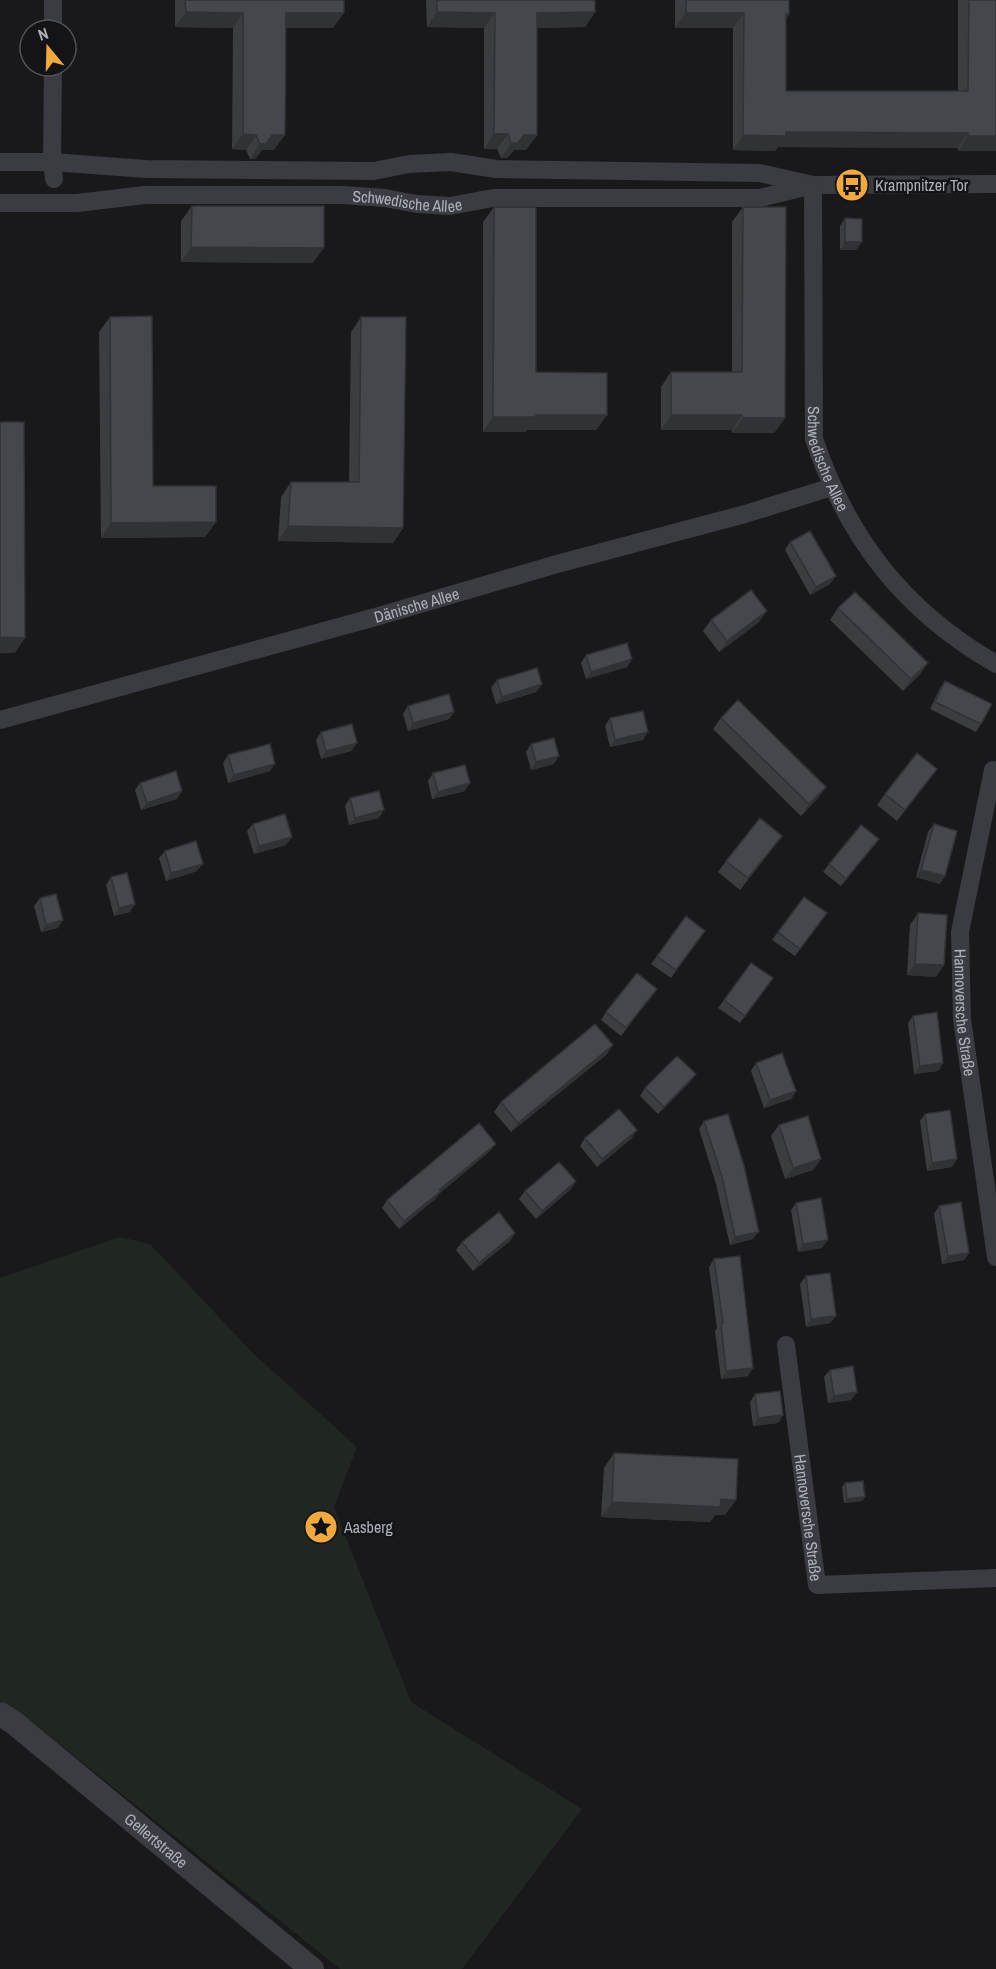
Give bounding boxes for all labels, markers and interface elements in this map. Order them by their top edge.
north arrow [18,18,78,78]
text: N [35,22,51,46]
bus stop icon: Krampnitzer Tor [834,167,870,203]
place label: Krampnitzer Tor [875,174,969,196]
street label: Schwedische Allee [352,185,464,217]
street label: Schwedische Allee [803,406,854,515]
street label: Dänische Allee [371,582,462,628]
street label: Hannoversche Straße [949,949,981,1077]
street label: Hannoversche Straße [789,1453,827,1582]
place icon: Aasberg [303,1509,339,1545]
place label: Aasberg [343,1516,394,1538]
street label: Gellertstraße [120,1808,192,1873]

